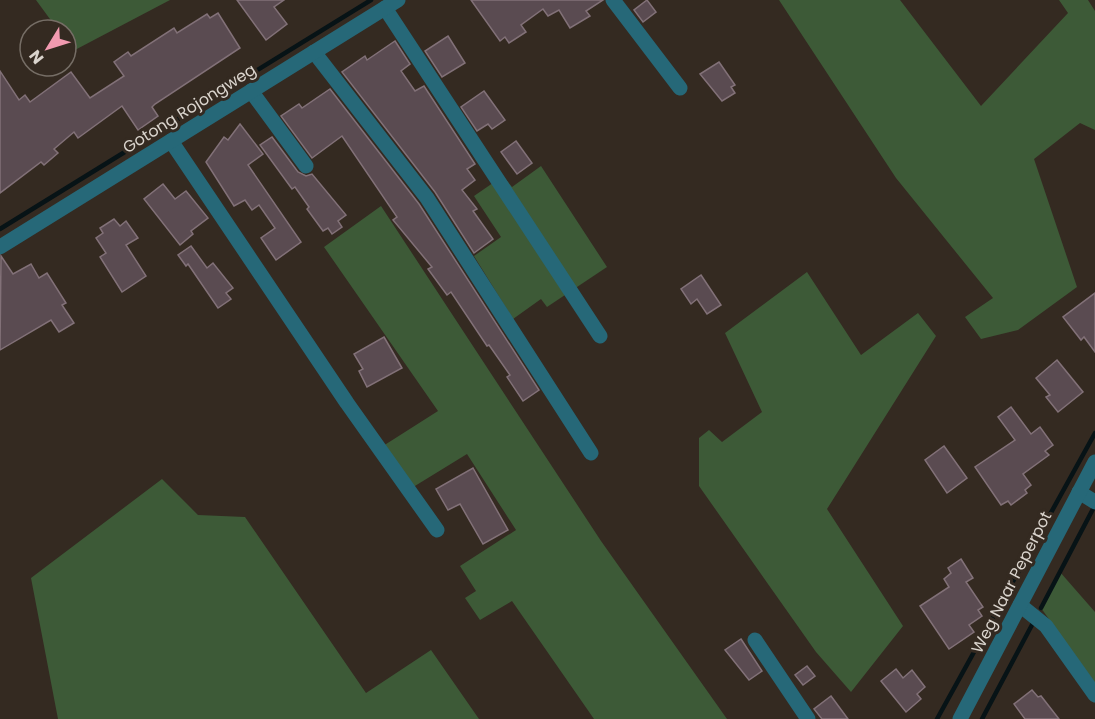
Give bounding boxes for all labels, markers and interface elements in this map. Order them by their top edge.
north arrow [18,18,78,78]
text: N [24,45,49,69]
street label: Gotong Rojongweg [118,58,260,159]
street label: Weg Naar Peperpot [966,507,1057,657]

